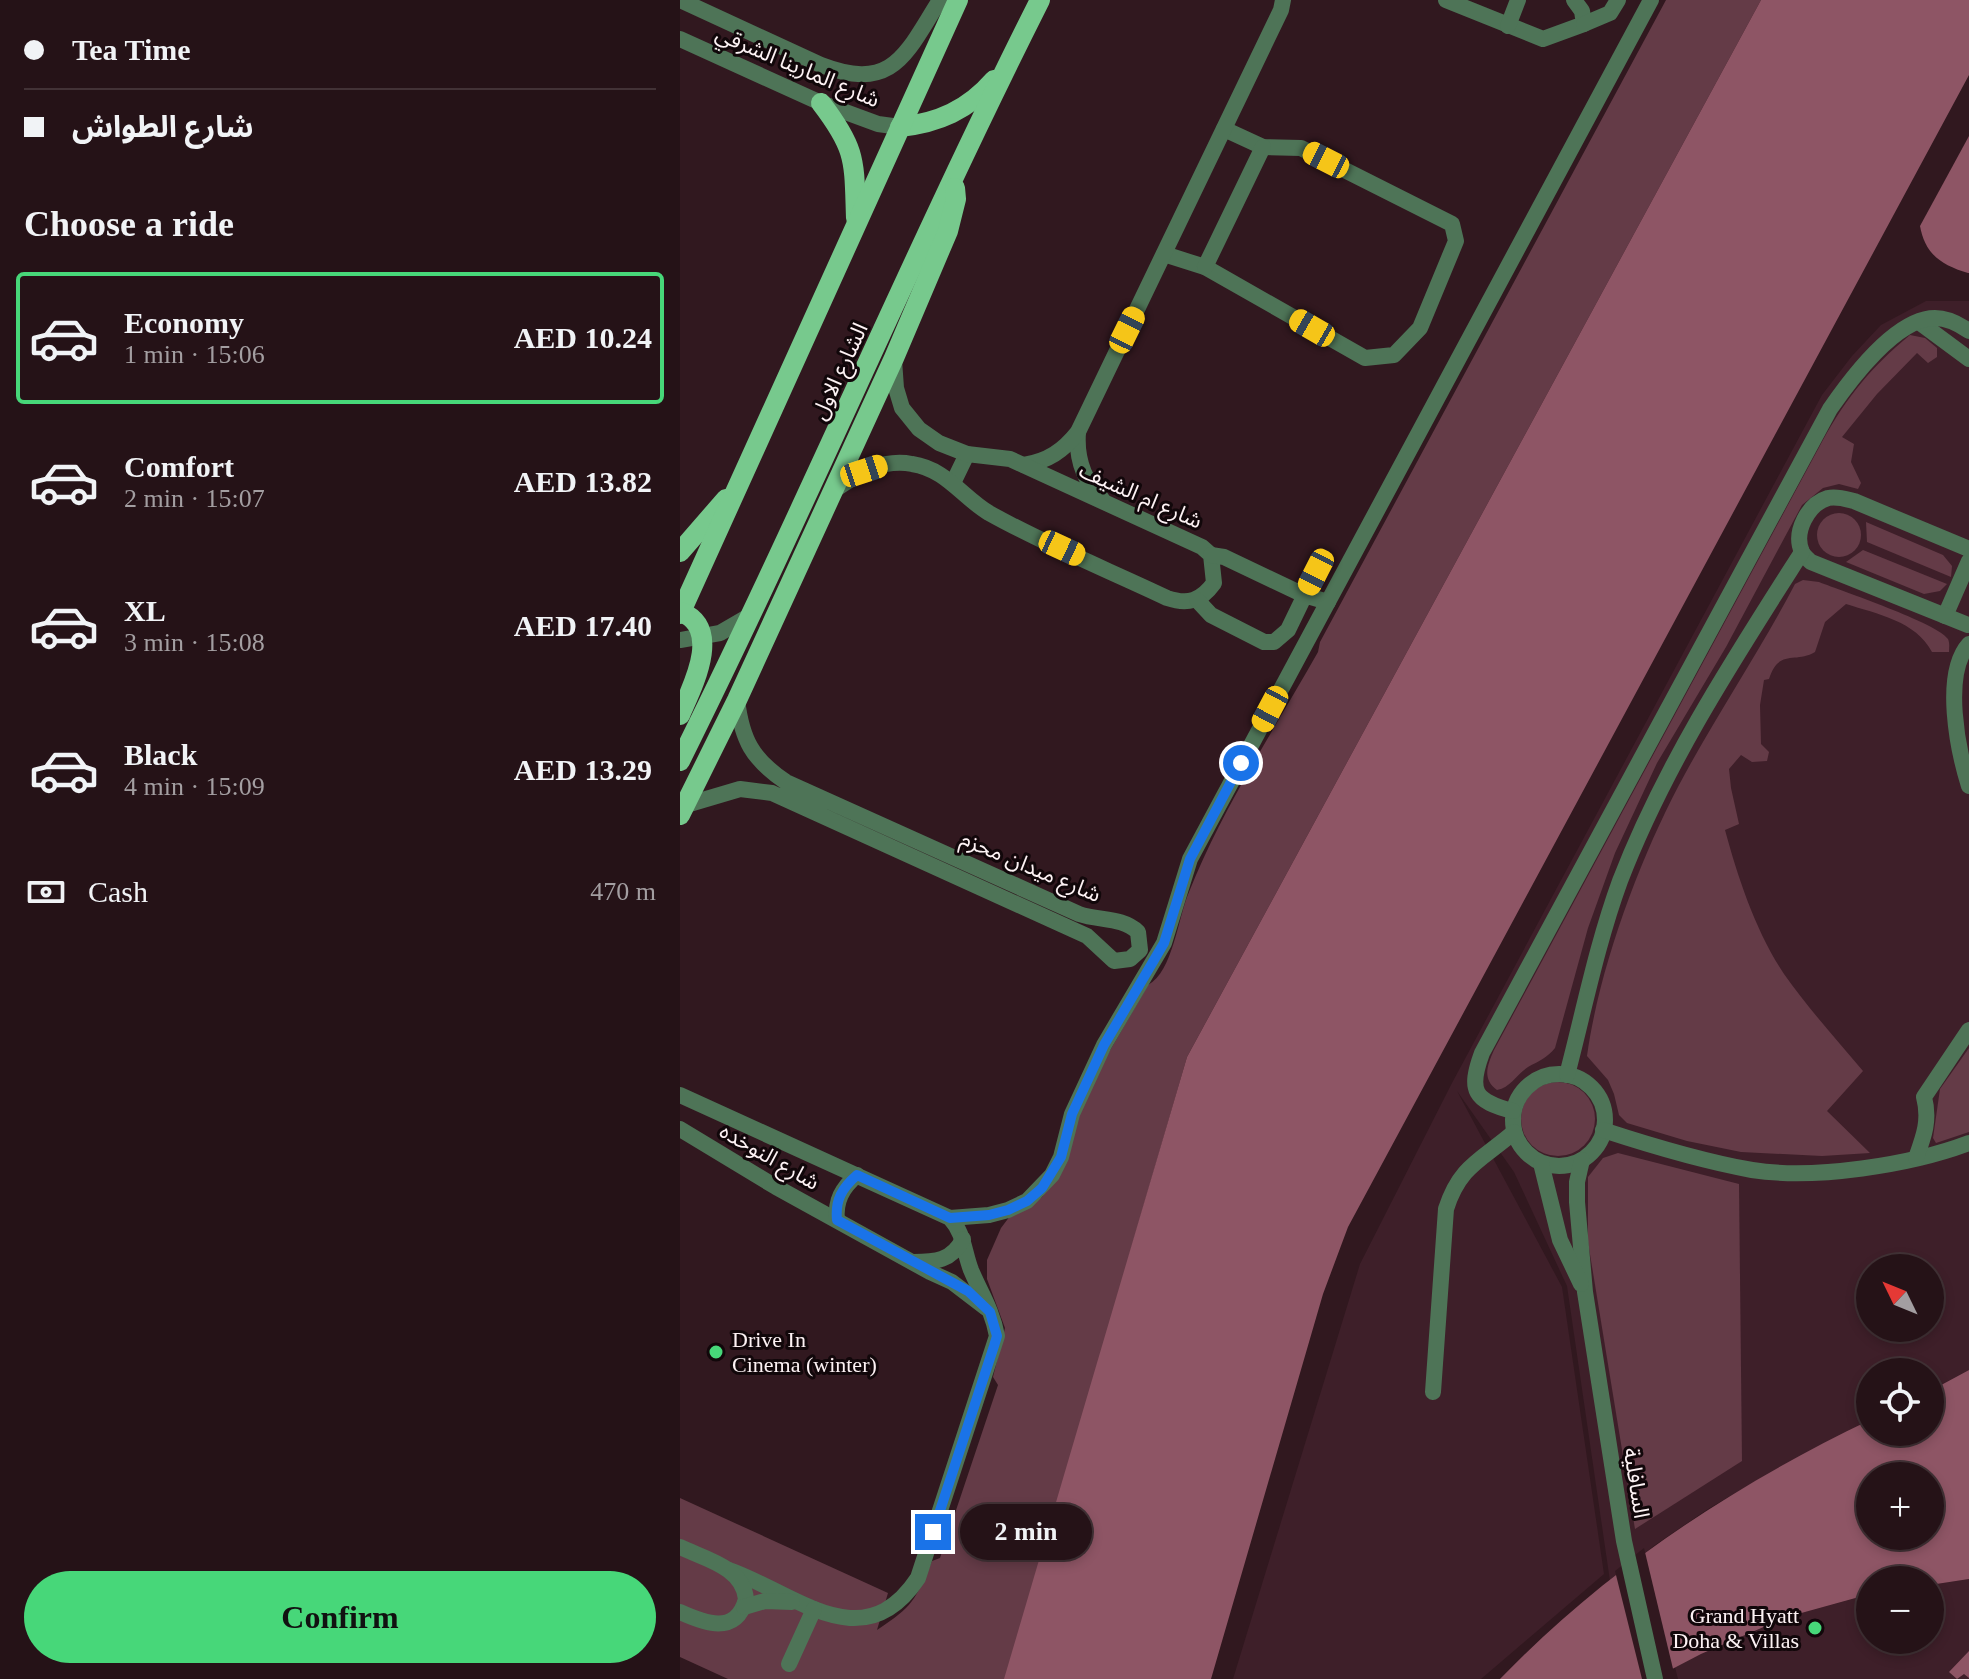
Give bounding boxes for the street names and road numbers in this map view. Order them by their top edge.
street label: شارع المارينا الشرقي [710,21,884,116]
street label: الشارع الاول [806,319,876,425]
street label: شارع ام الشيف [1074,457,1206,537]
street label: شارع ميدان محزم [955,826,1105,911]
street label: شارع النوخده [714,1118,824,1198]
street label: السافلية [1619,1446,1654,1520]

